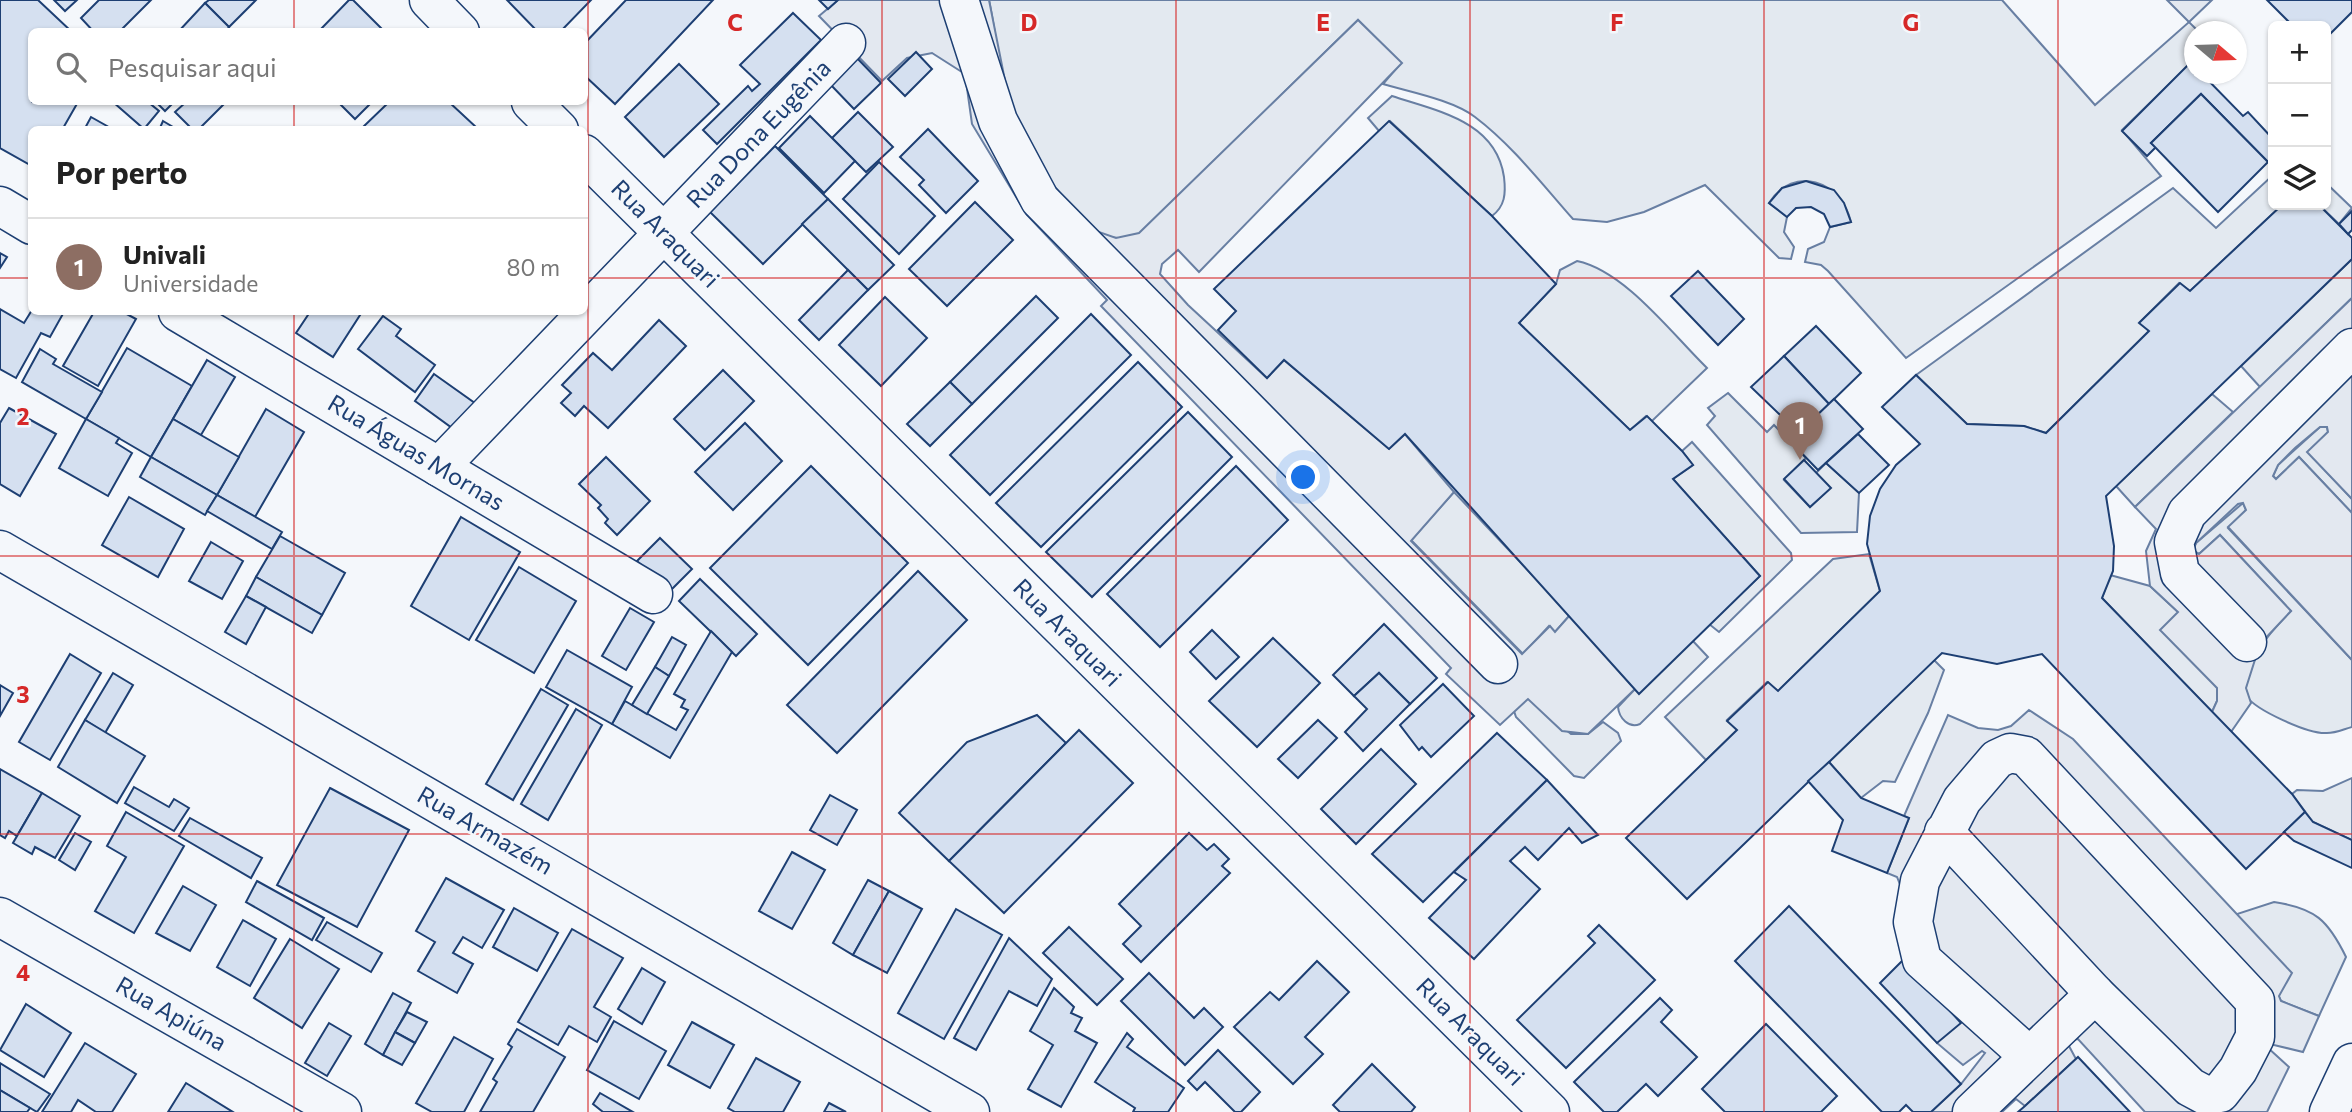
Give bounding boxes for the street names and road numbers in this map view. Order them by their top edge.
street label: Rua Dona Eugênia [680,53,836,213]
street label: Rua Araquari [606,173,726,293]
street label: Rua Águas Mornas [323,388,510,516]
street label: Rua Araquari [1008,572,1128,692]
street label: Rua Armazém [413,779,559,880]
street label: Rua Apiúna [111,969,232,1056]
street label: Rua Araquari [1411,971,1531,1091]

